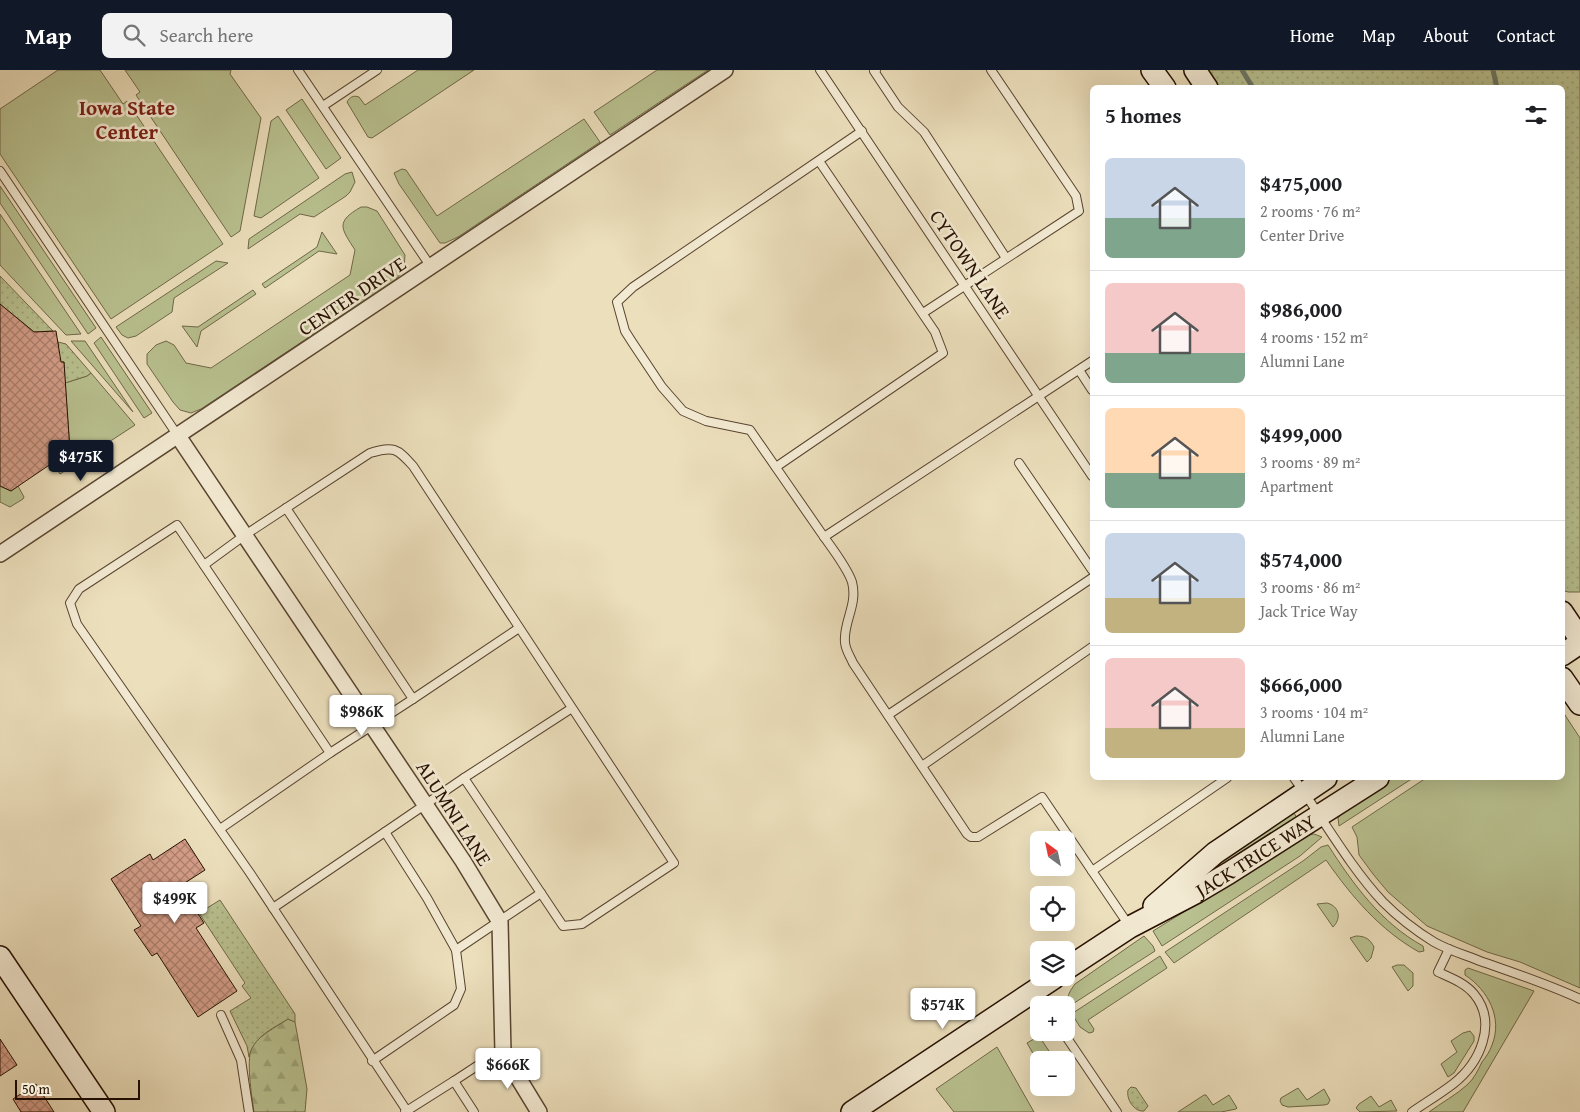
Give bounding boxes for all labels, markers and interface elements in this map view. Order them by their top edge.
search box [102,13,452,58]
text: Map [25,18,72,53]
icon: search [120,21,148,49]
text: Search here [160,21,253,49]
text: Home [1290,22,1334,49]
text: Map [1362,22,1395,49]
text: About [1423,22,1469,49]
text: Contact [1497,22,1555,49]
district label: Iowa State Center [79,92,175,147]
text: 5 homes [1105,100,1181,131]
icon: filters [1522,101,1550,129]
text: $475,000 [1260,168,1342,199]
icon: home [1145,178,1205,238]
text: 2 rooms · 76 m² [1260,199,1360,223]
street label: CYTOWN LANE [923,203,1018,324]
text: Center Drive [1260,223,1344,247]
street label: CENTER DRIVE [292,249,411,342]
text: $986,000 [1260,294,1342,325]
icon: home [1145,303,1205,363]
text: 4 rooms · 152 m² [1260,325,1368,349]
text: Alumni Lane [1260,349,1345,373]
text: $499,000 [1260,419,1342,450]
icon: home [1145,428,1205,488]
pin: $475K [46,440,116,482]
text: $475K [59,444,103,468]
text: 3 rooms · 89 m² [1260,450,1360,474]
text: Apartment [1260,474,1333,498]
text: $574,000 [1260,544,1342,575]
icon: home [1145,553,1205,613]
text: 3 rooms · 86 m² [1260,575,1360,599]
text: Jack Trice Way [1260,599,1358,623]
text: $666,000 [1260,669,1342,700]
icon: home [1145,678,1205,738]
pin: $986K [327,694,397,737]
text: $986K [340,699,384,723]
text: 3 rooms · 104 m² [1260,700,1368,724]
text: Alumni Lane [1260,724,1345,748]
street label: ALUMNI LANE [410,754,499,871]
street label: JACK TRICE WAY [1187,806,1321,905]
north arrow [1030,831,1075,876]
map controls [1030,831,1075,1096]
pin: $499K [140,882,210,924]
text: $499K [153,886,197,910]
button: locate [1030,886,1075,931]
button: layers [1030,941,1075,986]
pin: $574K [908,988,978,1030]
text: $574K [921,992,965,1016]
button: + [1030,996,1075,1041]
pin: $666K [473,1048,543,1090]
button: − [1030,1051,1075,1096]
text: $666K [486,1052,530,1076]
scale bar [15,1077,140,1100]
text: 50 m [22,1079,50,1099]

